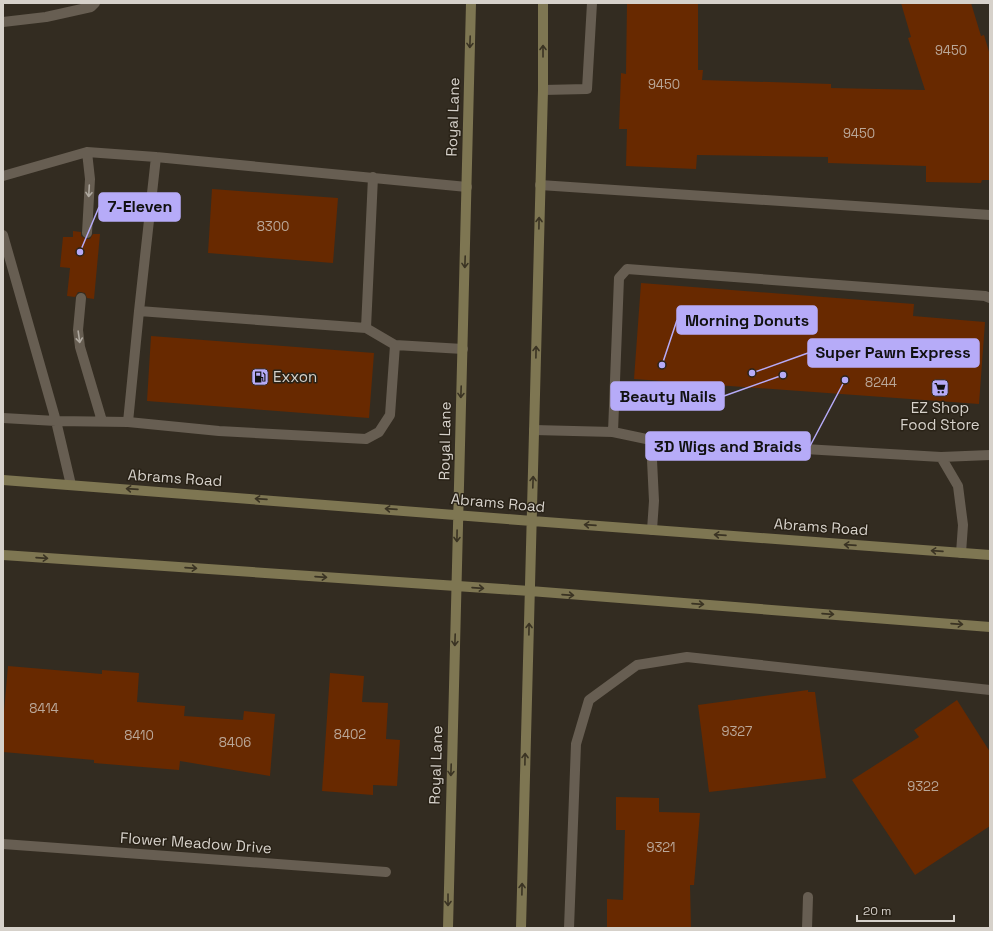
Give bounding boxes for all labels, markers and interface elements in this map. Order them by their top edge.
one-way arrow [467,35,474,48]
house number: 9450 [935,42,967,59]
one-way arrow [539,45,547,58]
house number: 9450 [648,76,680,93]
street label: Royal Lane [442,77,463,157]
house number: 9450 [843,125,875,142]
one-way arrow [86,184,93,197]
callout: 7-Eleven [99,193,180,221]
text: 7-Eleven [108,196,172,217]
one-way arrow [536,217,543,230]
house number: 8300 [257,218,289,235]
one-way arrow [461,255,469,268]
callout: Morning Donuts [677,306,817,334]
text: Morning Donuts [685,310,809,331]
one-way arrow [75,330,83,343]
callout: Super Pawn Express [808,339,979,367]
text: Super Pawn Express [815,342,971,363]
one-way arrow [532,346,540,359]
fuel station icon: Exxon [250,367,270,387]
place label: Exxon [273,367,317,386]
house number: 8244 [865,374,897,391]
supermarket icon: EZ Shop Food Store [930,378,950,398]
callout: Beauty Nails [611,382,724,410]
one-way arrow [457,385,465,398]
text: Beauty Nails [620,386,716,407]
place label: EZ Shop Food Store [900,398,980,434]
street label: Royal Lane [434,401,455,481]
callout: 3D Wigs and Braids [646,432,810,460]
text: 3D Wigs and Braids [654,436,802,457]
street label: Abrams Road [127,465,223,490]
one-way arrow [529,476,537,489]
one-way arrow [126,486,139,493]
street label: Abrams Road [450,489,546,516]
one-way arrow [255,496,268,503]
one-way arrow [385,506,398,513]
street label: Abrams Road [773,514,869,539]
one-way arrow [584,521,597,528]
one-way arrow [453,529,461,542]
one-way arrow [714,531,727,538]
one-way arrow [844,541,857,548]
one-way arrow [931,547,944,554]
one-way arrow [35,554,48,561]
one-way arrow [184,565,197,572]
one-way arrow [314,573,327,581]
one-way arrow [471,585,484,592]
one-way arrow [561,591,574,598]
one-way arrow [691,601,704,608]
one-way arrow [821,611,834,618]
one-way arrow [950,621,963,628]
one-way arrow [525,623,533,636]
one-way arrow [451,633,458,646]
house number: 8414 [29,700,59,717]
house number: 9327 [722,723,752,740]
street label: Royal Lane [425,725,446,805]
house number: 8402 [334,726,366,743]
house number: 8410 [124,727,154,744]
house number: 8406 [219,734,251,751]
one-way arrow [522,753,529,766]
one-way arrow [447,763,455,776]
house number: 9322 [907,778,939,795]
street label: Flower Meadow Drive [120,828,273,857]
house number: 9321 [646,839,676,856]
one-way arrow [518,883,526,896]
one-way arrow [444,893,452,906]
scale bar [857,897,954,923]
text: 20 m [863,903,891,919]

